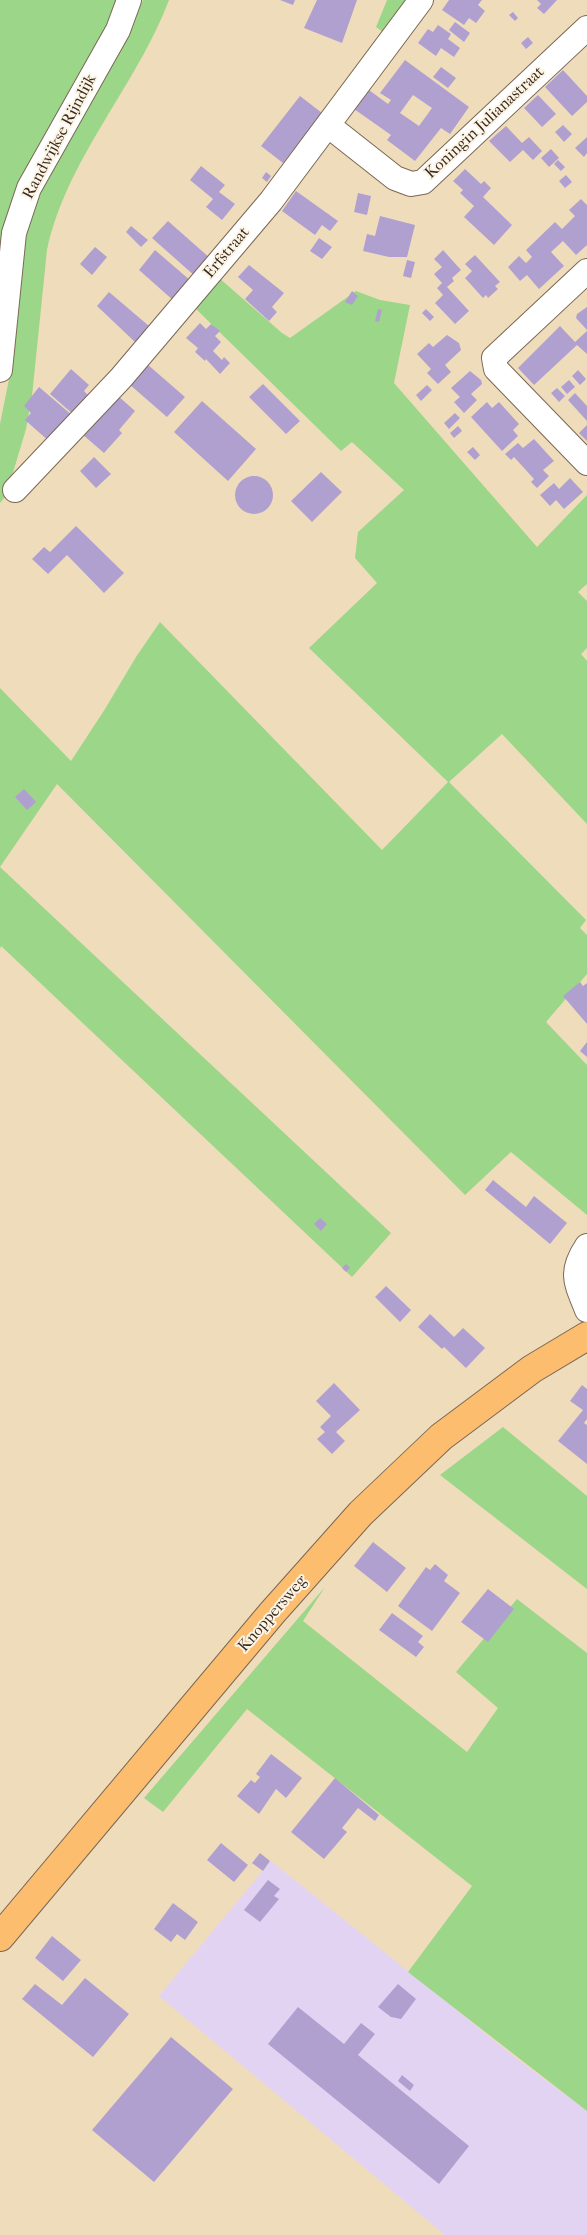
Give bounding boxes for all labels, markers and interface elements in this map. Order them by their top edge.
street label: Koningin Julianastraat [422,63,548,183]
street label: Randwijkse Rijndijk [19,71,101,203]
street label: Erfstraat [200,224,254,282]
street label: Knoppersweg [235,1572,311,1656]

